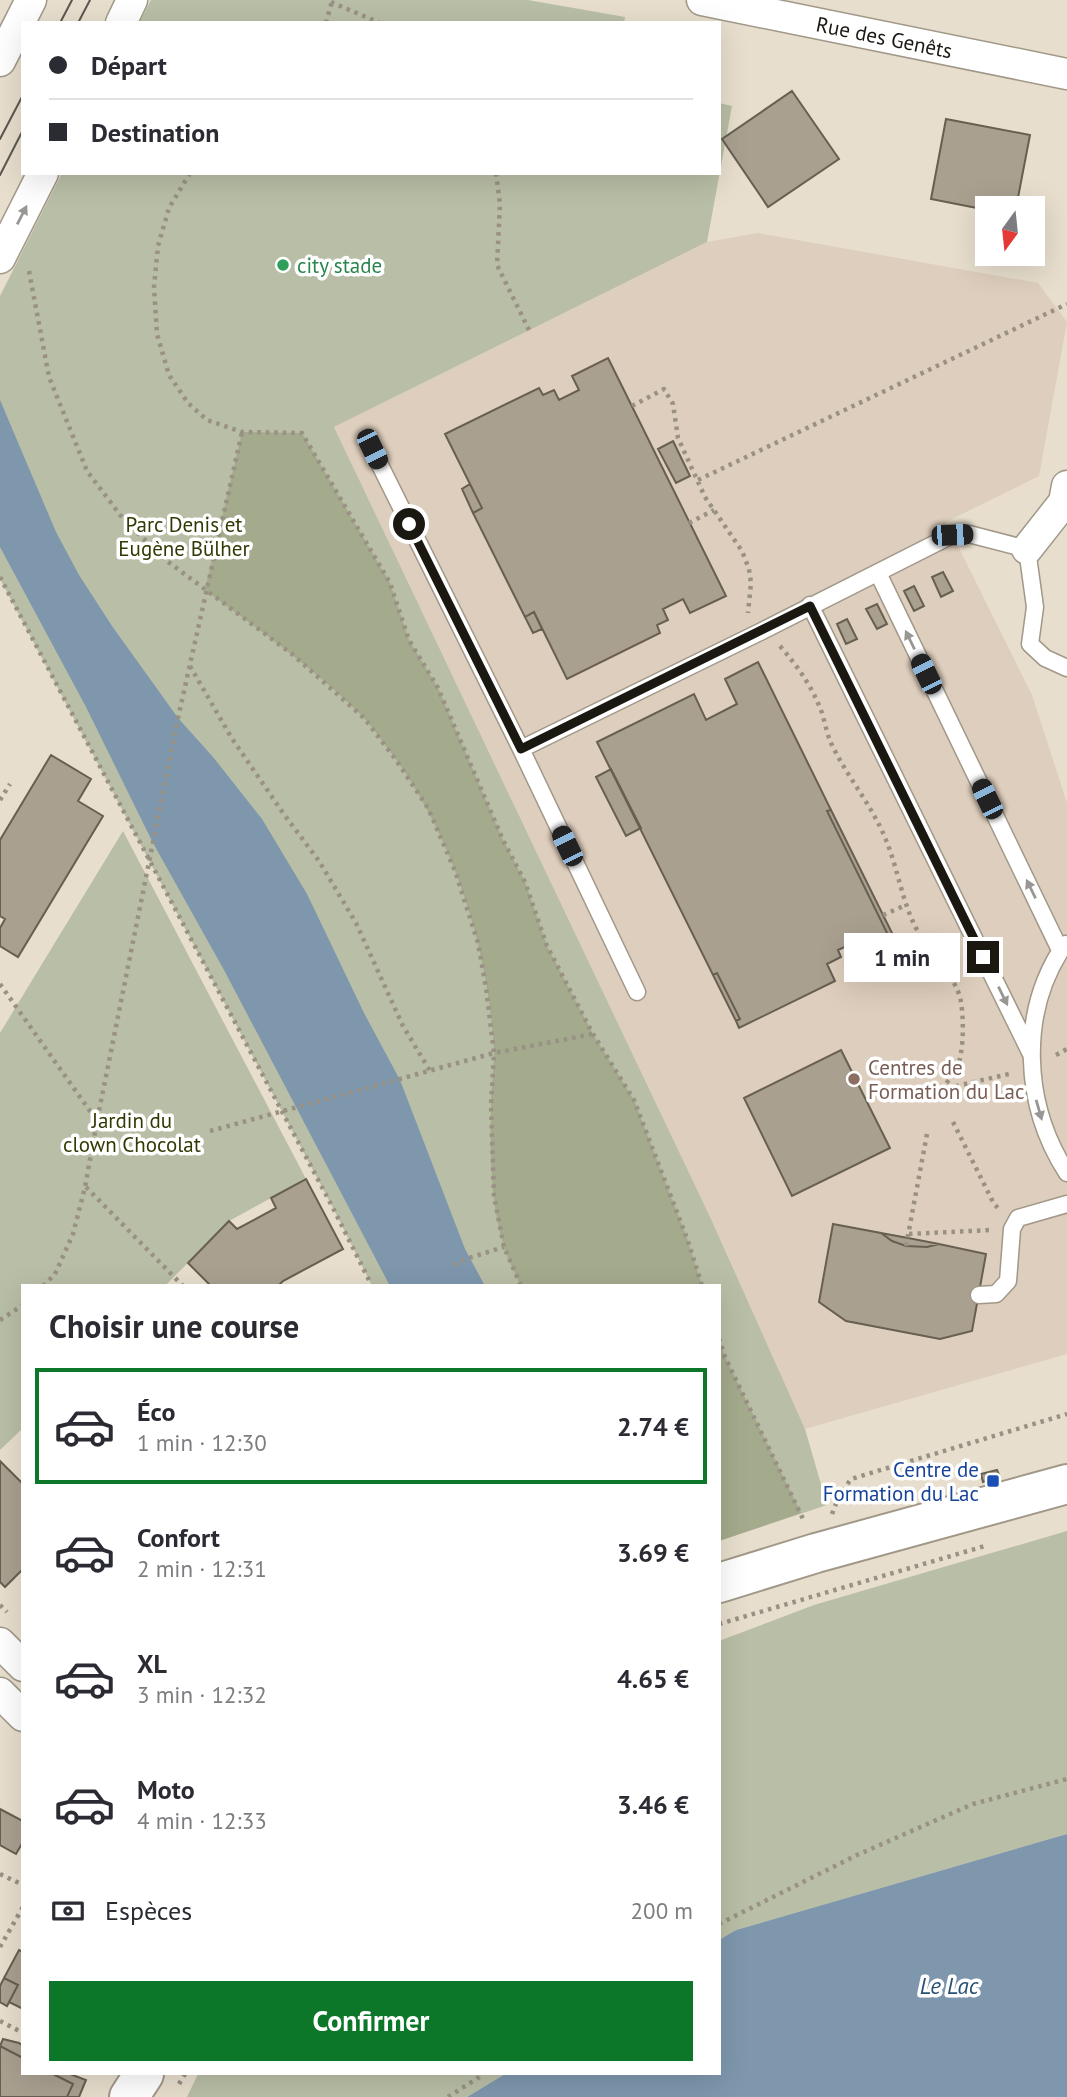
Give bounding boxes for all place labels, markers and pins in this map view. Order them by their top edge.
place label: city stade [297,252,382,279]
marker: city stade [275,257,291,273]
place label: Centres de Formation du Lac [868,1054,1024,1105]
marker: Centres de Formation du Lac [846,1071,862,1087]
place label: Centre de Formation du Lac [823,1456,979,1507]
marker: Centre de Formation du Lac [985,1473,1001,1489]

